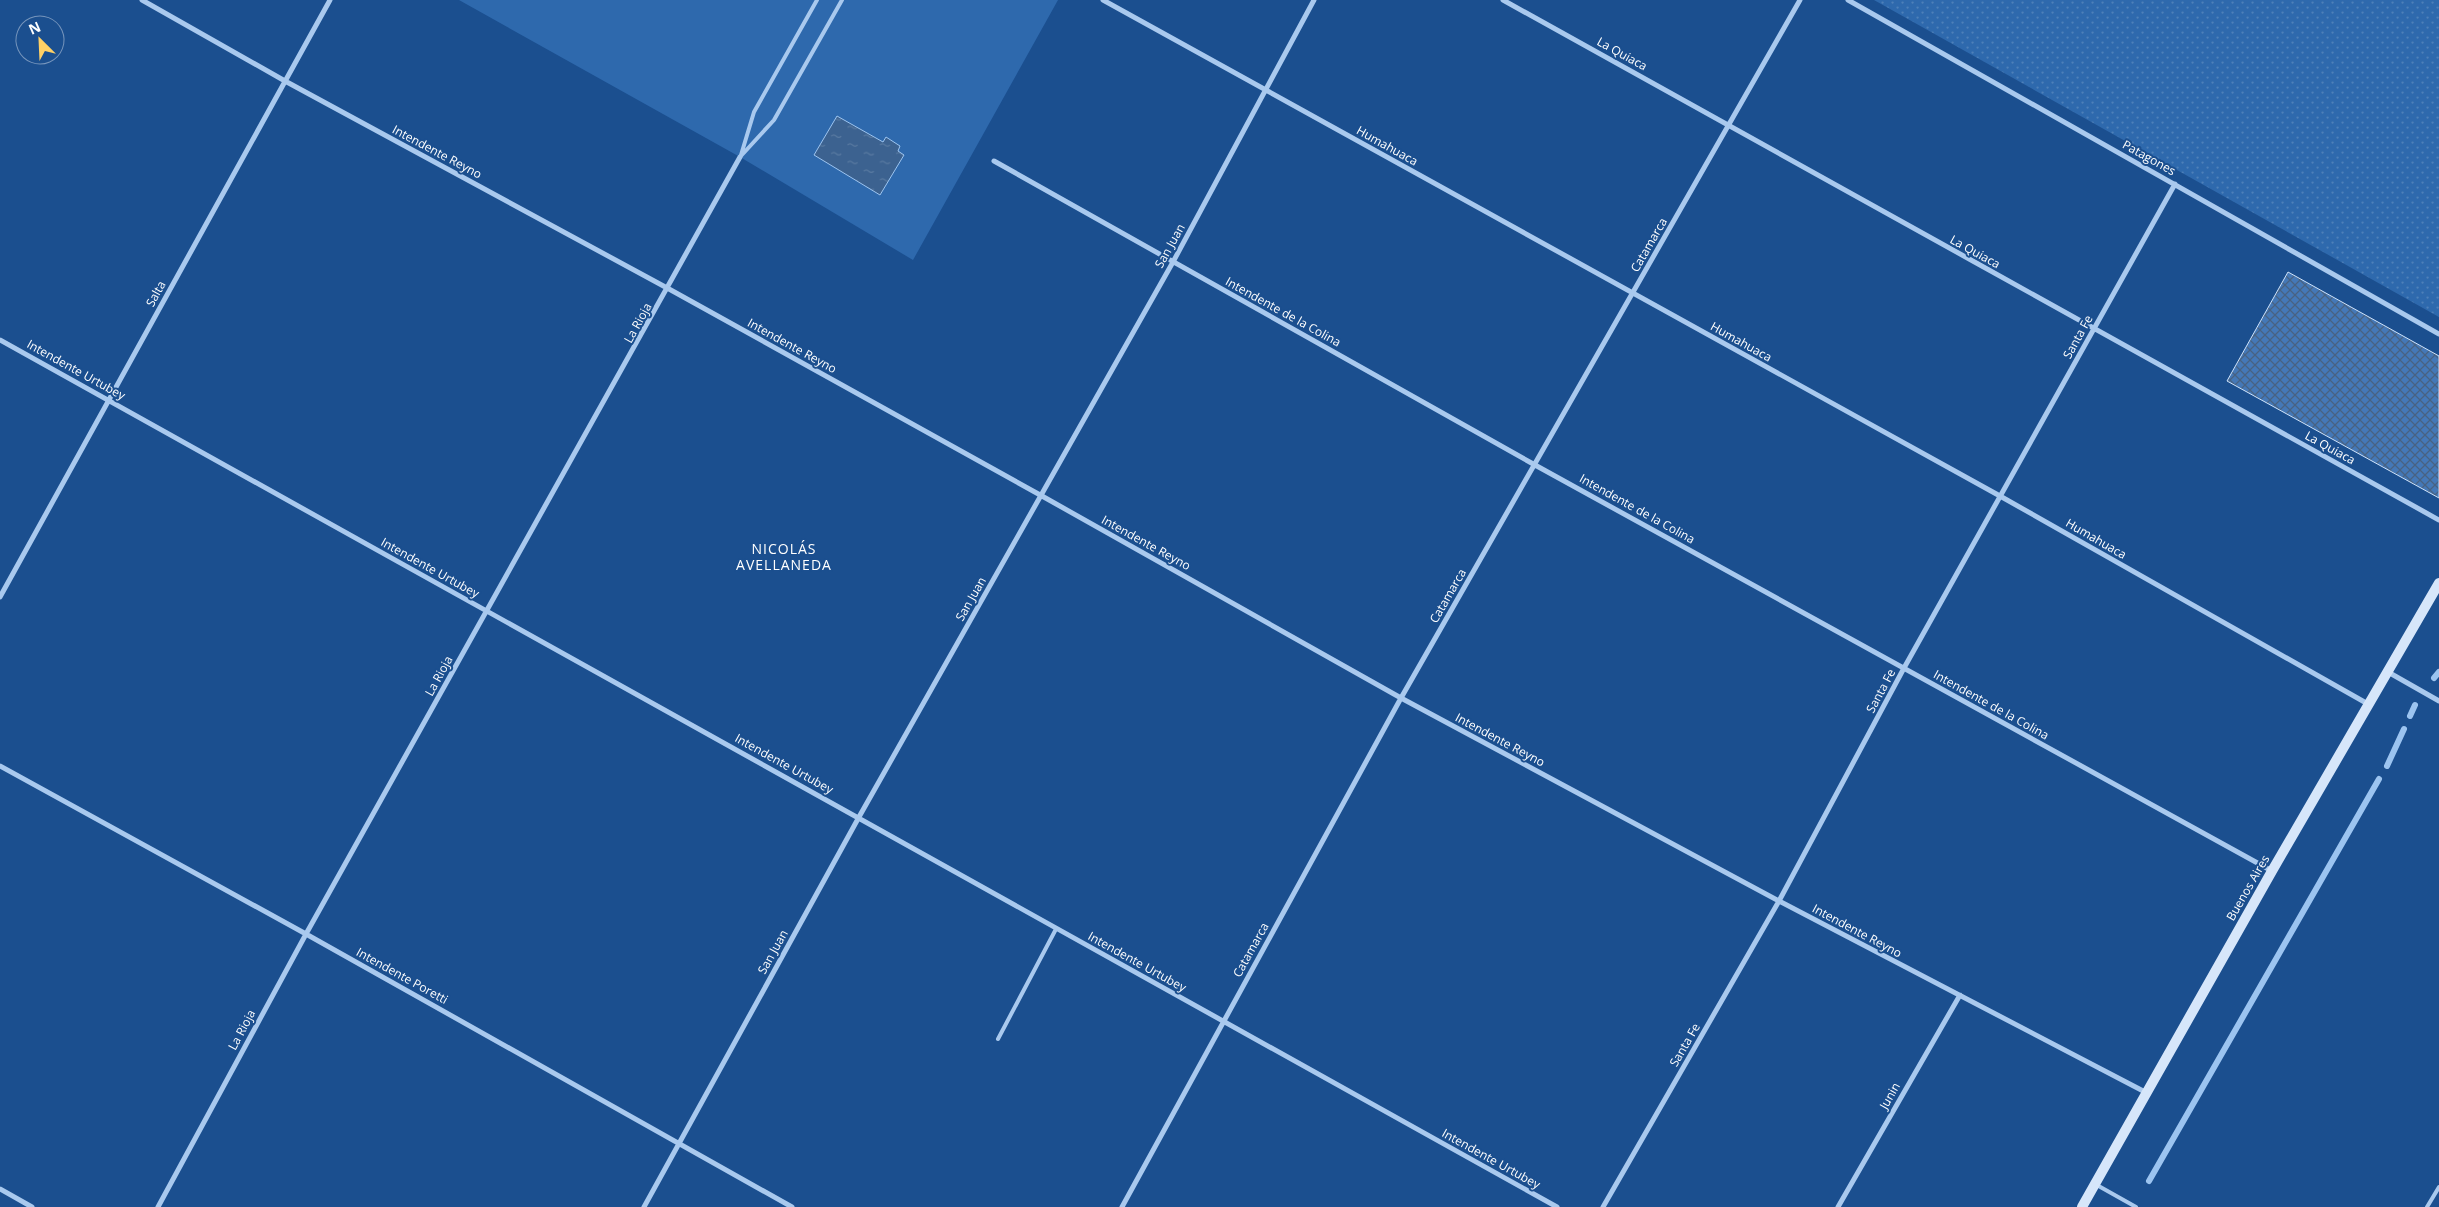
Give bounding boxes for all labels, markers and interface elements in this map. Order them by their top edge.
north arrow [15,15,65,65]
text: N [25,17,44,39]
street label: La Quiaca [1594,33,1650,74]
street label: Intendente Reyno [389,121,485,182]
street label: Humahuaca [1353,122,1421,169]
street label: Patagones [2120,136,2179,179]
street label: Catamarca [1626,214,1671,275]
street label: San Juan [1150,220,1189,271]
street label: La Quiaca [1947,231,2003,272]
street label: Intendente de la Colina [1222,273,1344,350]
street label: Salta [142,278,170,310]
street label: La Rioja [620,300,656,346]
street label: Santa Fe [2059,312,2097,362]
street label: Intendente Reyno [745,314,840,377]
street label: Humahuaca [1707,318,1775,365]
street label: Intendente Urtubey [24,335,129,404]
street label: La Quiaca [2302,427,2358,468]
street label: Intendente de la Colina [1576,470,1698,547]
street label: Intendente Reyno [1099,511,1194,574]
street label: Humahuaca [2063,514,2130,563]
street label: Intendente Urtubey [378,533,483,602]
district label: NICOLÁS AVELLANEDA [736,539,832,574]
street label: Catamarca [1425,565,1470,626]
street label: San Juan [951,574,990,624]
street label: La Rioja [421,653,457,699]
street label: Santa Fe [1862,666,1899,716]
street label: Intendente de la Colina [1930,666,2052,743]
street label: Intendente Reyno [1452,709,1548,770]
street label: Intendente Urtubey [732,729,837,798]
street label: Buenos Aires [2222,852,2273,924]
street label: Intendente Reyno [1809,900,1905,961]
street label: Catamarca [1229,919,1273,980]
street label: San Juan [753,926,792,977]
street label: Intendente Urtubey [1085,927,1190,996]
street label: Intendente Poretti [353,943,451,1008]
street label: La Rioja [224,1007,259,1053]
street label: Santa Fe [1665,1020,1704,1070]
street label: Junin [1875,1079,1904,1113]
street label: Intendente Urtubey [1439,1124,1544,1193]

